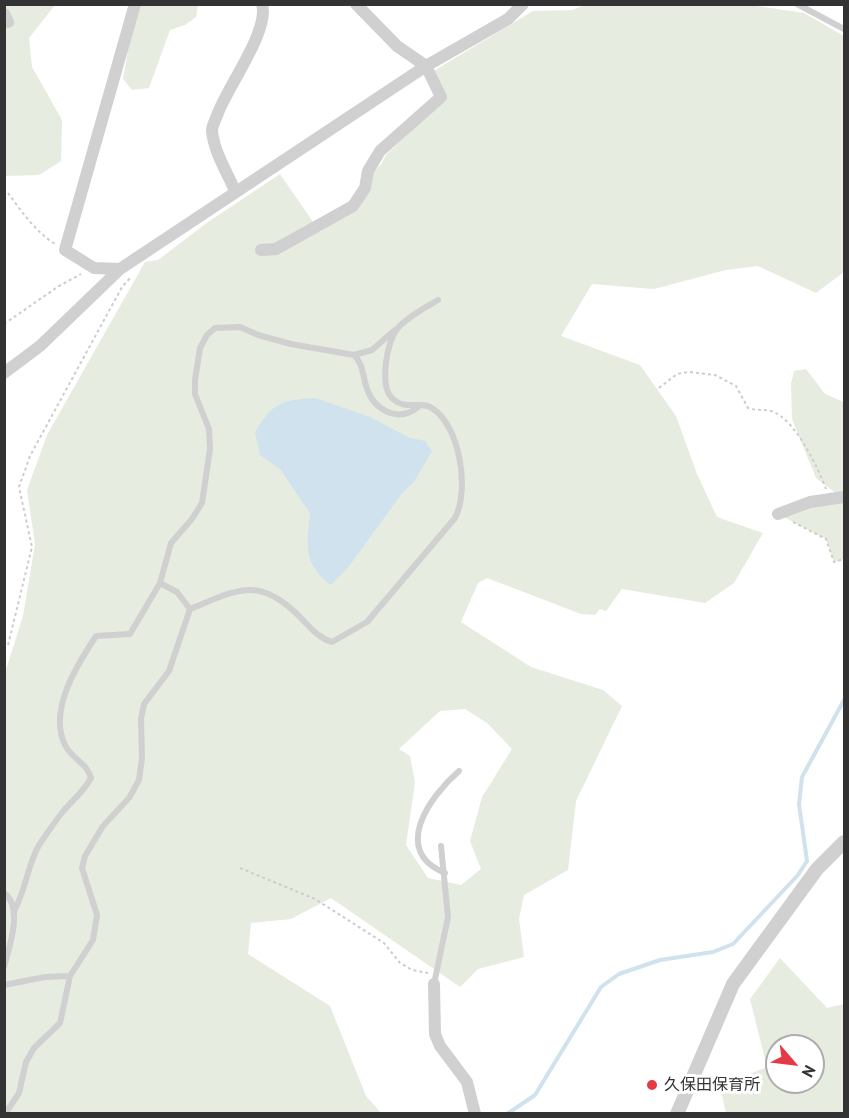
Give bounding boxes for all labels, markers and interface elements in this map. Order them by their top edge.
north arrow [765,1034,825,1094]
text: N [798,1062,820,1081]
place label: 久保田保育所 [664,1075,760,1095]
marker: 久保田保育所 [645,1078,659,1092]

